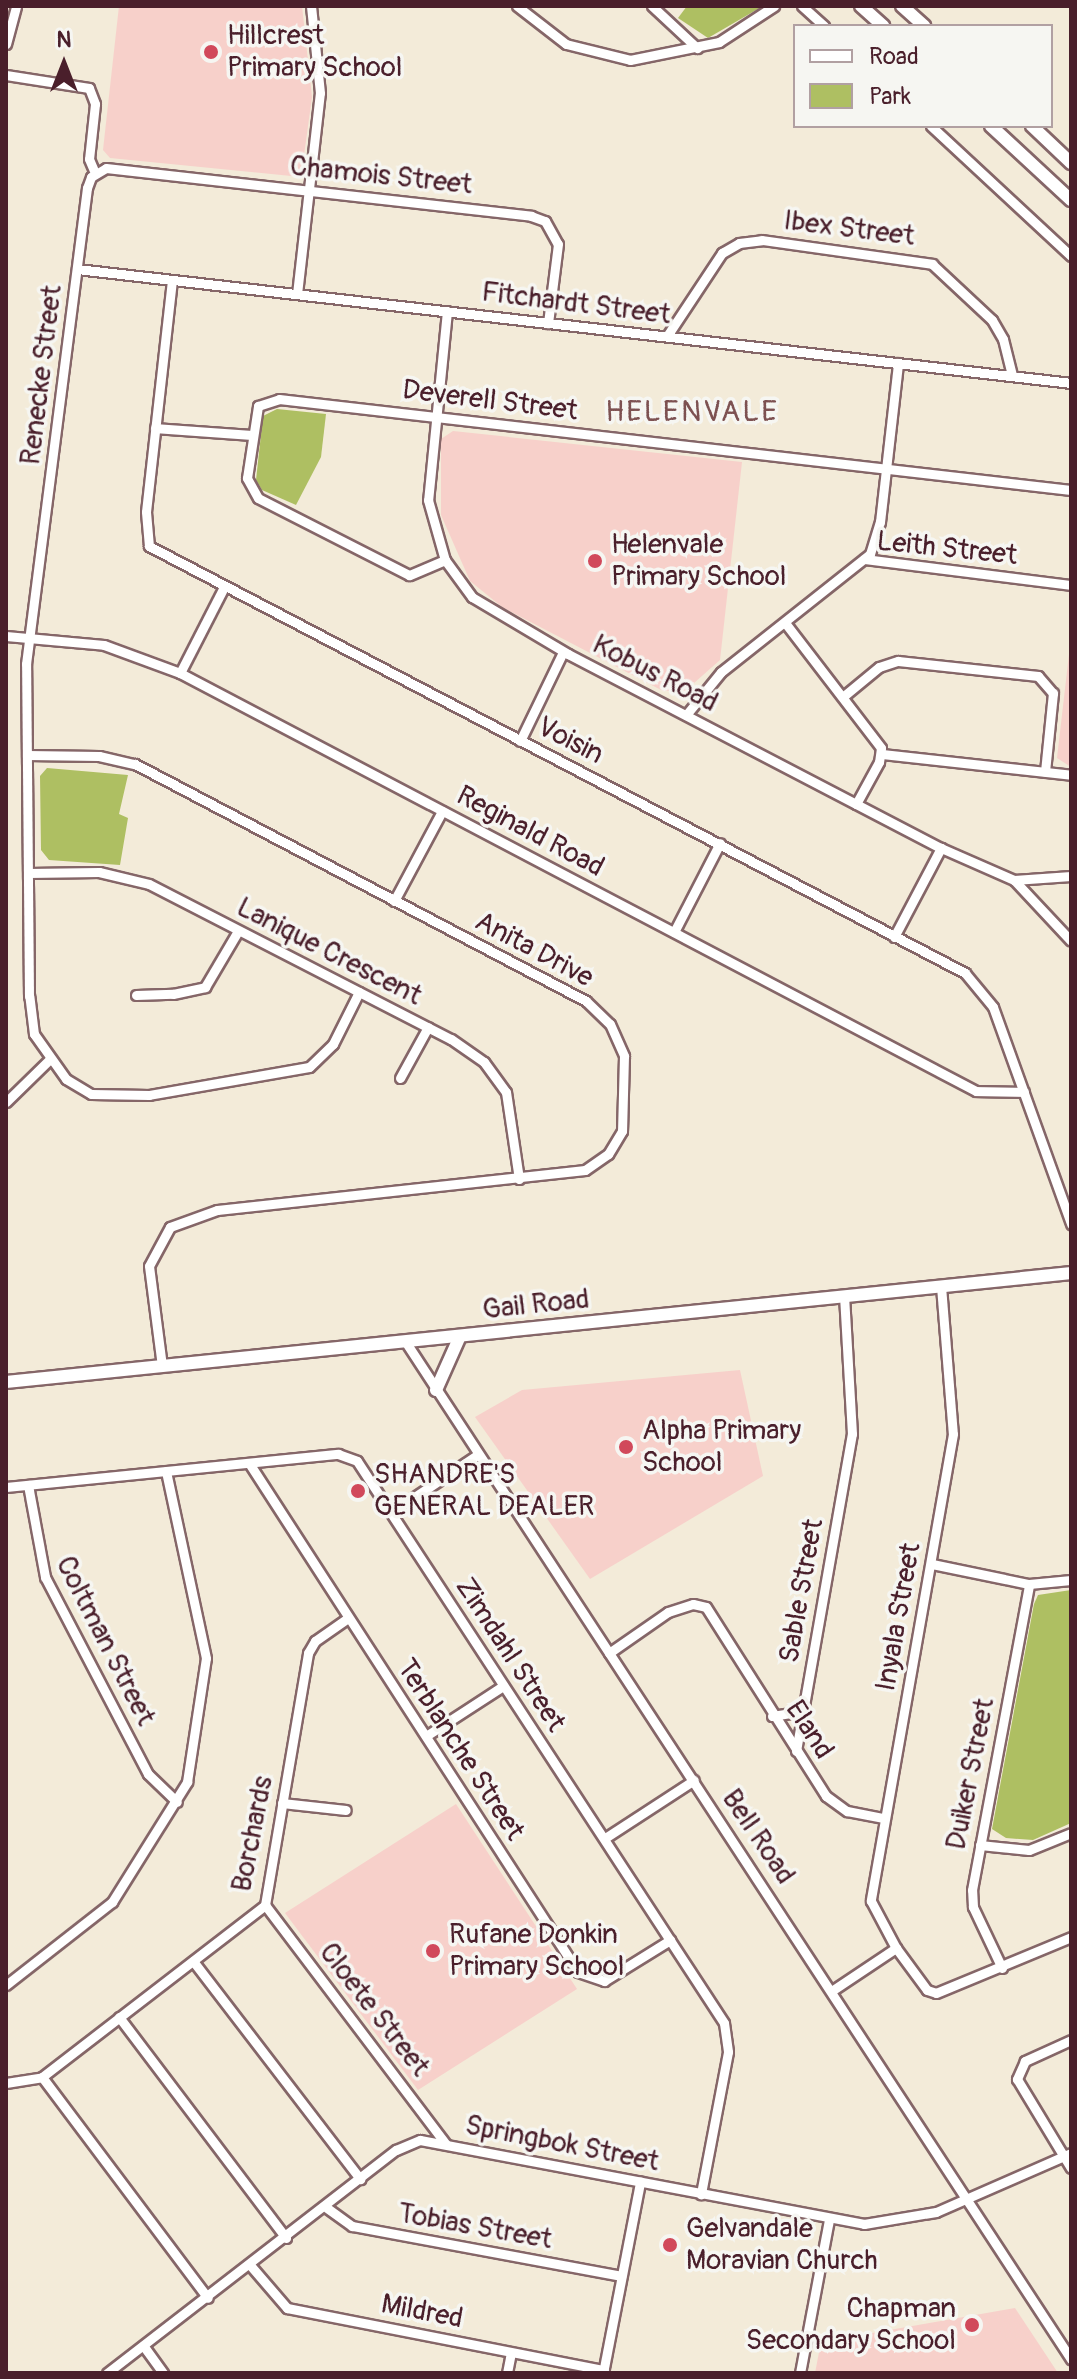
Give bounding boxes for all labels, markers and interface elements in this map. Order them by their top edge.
place label: Hillcrest Primary School [227,19,403,85]
north arrow [24,24,104,104]
legend [793,24,1053,128]
text: N [57,26,71,54]
text: Road [869,42,919,71]
marker: Hillcrest Primary School [202,43,220,61]
text: Park [869,82,911,111]
street label: Chamois Street [288,150,474,202]
street label: Ibex Street [782,204,916,254]
street label: Fitchardt Street [480,276,672,332]
street label: Renecke Street [14,283,70,467]
street label: Deverell Street [400,374,580,428]
district label: HELENVALE [605,394,779,430]
street label: Leith Street [875,525,1019,573]
place label: Helenvale Primary School [611,528,787,594]
marker: Helenvale Primary School [586,552,604,570]
street label: Kobus Road [587,628,723,720]
street label: Voisin [531,710,609,772]
street label: Reginald Road [451,779,609,885]
street label: Lanique Crescent [231,891,427,1013]
street label: Anita Drive [469,905,599,995]
street label: Gail Road [481,1283,591,1327]
place label: Alpha Primary School [642,1414,801,1480]
marker: Alpha Primary School [617,1438,635,1456]
place label: SHANDRE'S GENERAL DEALER [374,1458,594,1524]
marker: SHANDRE'S GENERAL DEALER [349,1482,367,1500]
street label: Sable Street [773,1516,831,1666]
street label: Inyala Street [869,1540,929,1694]
street label: Coltman Street [48,1551,162,1731]
street label: Zimdahl Street [448,1572,572,1738]
street label: Terblanche Street [389,1653,531,1847]
street label: Eland [778,1694,840,1766]
street label: Duiker Street [940,1695,1002,1853]
street label: Borchards [225,1773,281,1895]
street label: Bell Road [714,1783,802,1891]
place label: Rufane Donkin Primary School [449,1918,625,1984]
street label: Cloete Street [312,1937,436,2083]
marker: Rufane Donkin Primary School [424,1942,442,1960]
street label: Springbok Street [462,2109,662,2179]
street label: Tobias Street [395,2197,555,2257]
place label: Gelvandale Moravian Church [686,2212,878,2278]
marker: Gelvandale Moravian Church [661,2236,679,2254]
street label: Mildred [378,2288,466,2336]
place label: Chapman Secondary School [746,2292,956,2358]
marker: Chapman Secondary School [963,2316,981,2334]

